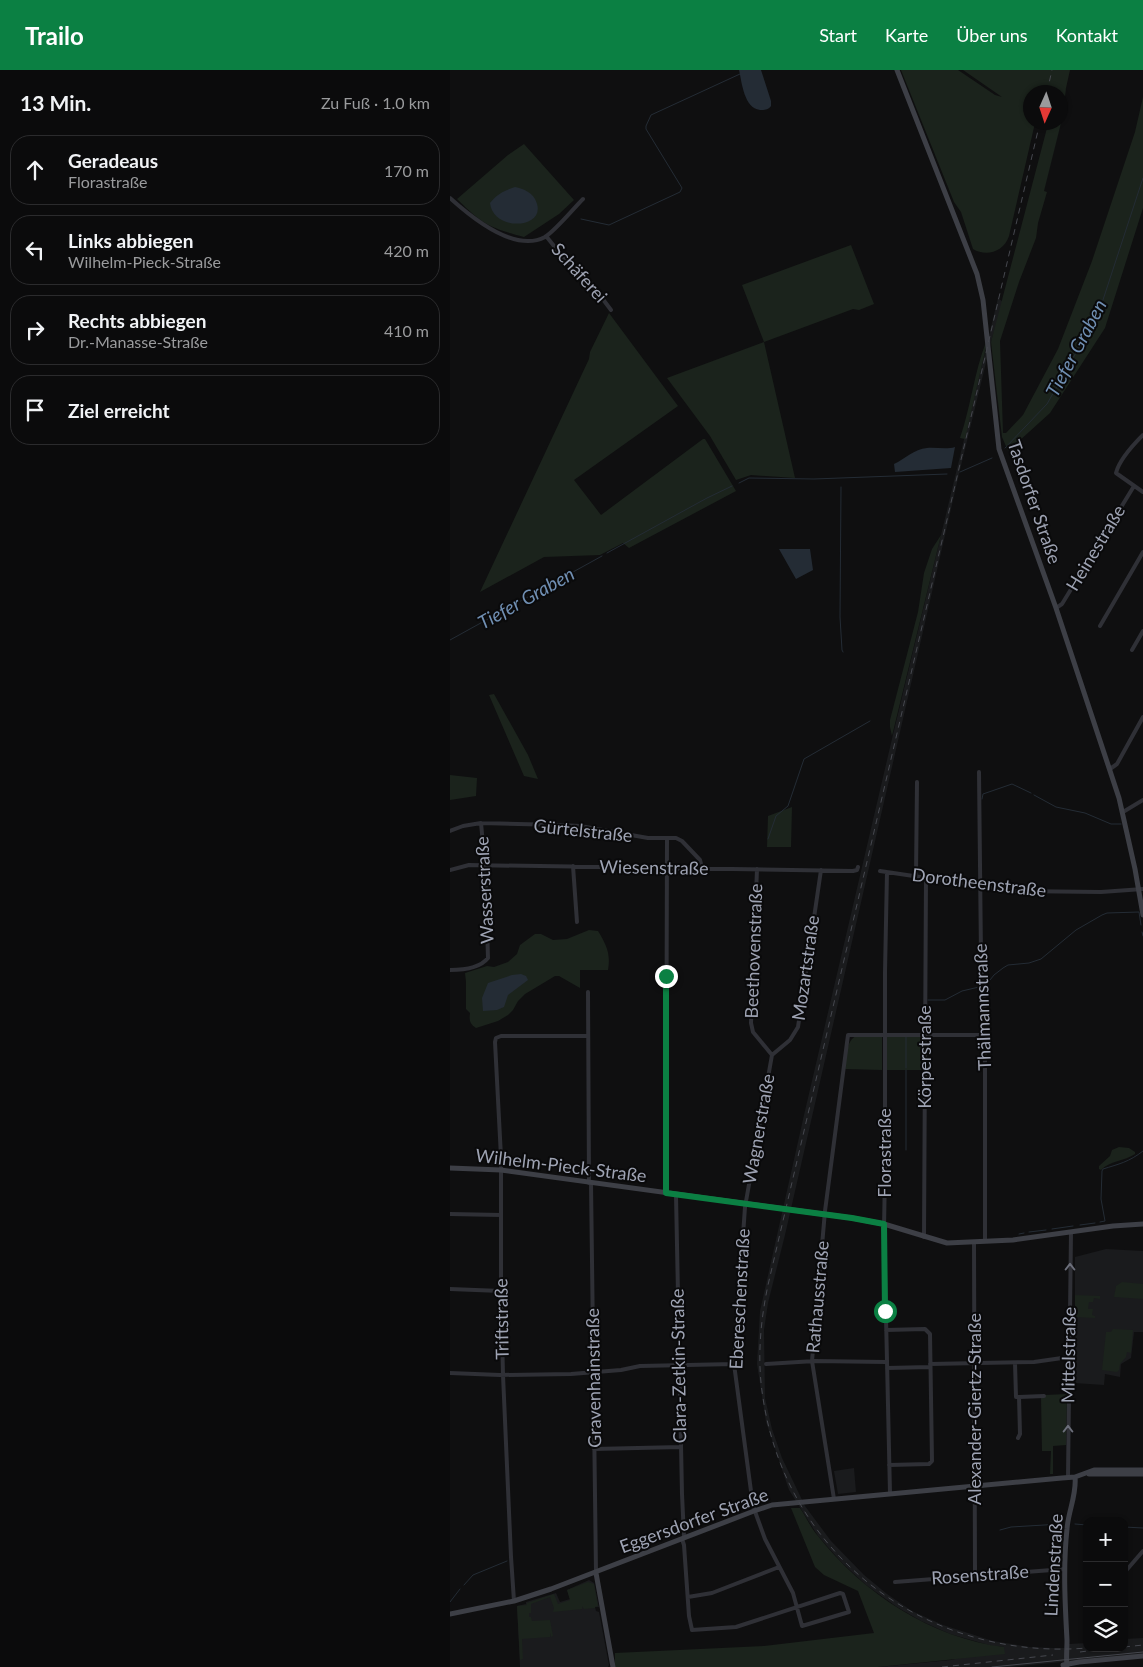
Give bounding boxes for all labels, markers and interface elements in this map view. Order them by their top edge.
text: Trailo [25,21,84,50]
text: Start [819,24,857,46]
text: Karte [885,24,928,46]
text: Über uns [956,24,1028,46]
text: Kontakt [1056,24,1118,46]
north arrow [1023,85,1068,130]
text: 13 Min. [20,90,91,115]
text: Zu Fuß · 1.0 km [321,93,430,112]
text: Geradeaus [68,149,158,172]
icon: ahead [21,156,49,184]
text: 170 m [384,161,429,180]
text: Florastraße [68,172,147,191]
text: Links abbiegen [68,229,193,252]
icon: left [21,236,49,264]
street label: Schäferei [547,238,612,307]
text: 420 m [384,241,429,260]
text: Wilhelm-Pieck-Straße [68,252,221,271]
water label: Tiefer Graben [1040,295,1111,400]
text: Rechts abbiegen [68,309,206,332]
icon: right [21,316,49,344]
text: 410 m [384,321,429,340]
text: Dr.-Manasse-Straße [68,332,208,351]
icon: arrive [21,396,49,424]
text: Ziel erreicht [68,399,170,422]
street label: Tasdorfer Straße [1003,437,1066,567]
street label: Heinestraße [1061,501,1129,594]
water label: Tiefer Graben [473,562,578,634]
street label: Gürtelstraße [533,814,634,846]
street label: Wasserstraße [470,836,498,944]
street label: Wiesenstraße [599,855,709,879]
street label: Dorotheenstraße [911,863,1048,901]
street label: Beethovenstraße [740,883,766,1019]
street label: Mozartstraße [787,914,823,1022]
street label: Thälmannstraße [969,943,995,1071]
route end [655,965,678,988]
street label: Körperstraße [913,1005,935,1109]
street label: Wagnerstraße [737,1072,779,1186]
street label: Florastraße [873,1108,895,1198]
street label: Wilhelm-Pieck-Straße [474,1144,648,1186]
street label: Ebereschenstraße [724,1228,754,1370]
street label: Rathausstraße [801,1240,833,1354]
one-way arrow [1065,1262,1075,1270]
street label: Triftstraße [489,1278,513,1360]
street label: Clara-Zetkin-Straße [666,1288,690,1444]
route start [874,1300,897,1323]
street label: Mittelstraße [1056,1307,1080,1403]
street label: Gravenhainstraße [581,1308,605,1448]
street label: Alexander-Giertz-Straße [963,1313,985,1505]
one-way arrow [1063,1425,1073,1432]
street label: Eggersdorfer Straße [616,1483,771,1557]
street label: Lindenstraße [1039,1513,1067,1617]
map controls [1083,1517,1128,1652]
button: + [1083,1517,1128,1562]
street label: Rosenstraße [930,1560,1029,1588]
button: − [1083,1562,1128,1607]
button: layers [1083,1607,1128,1652]

